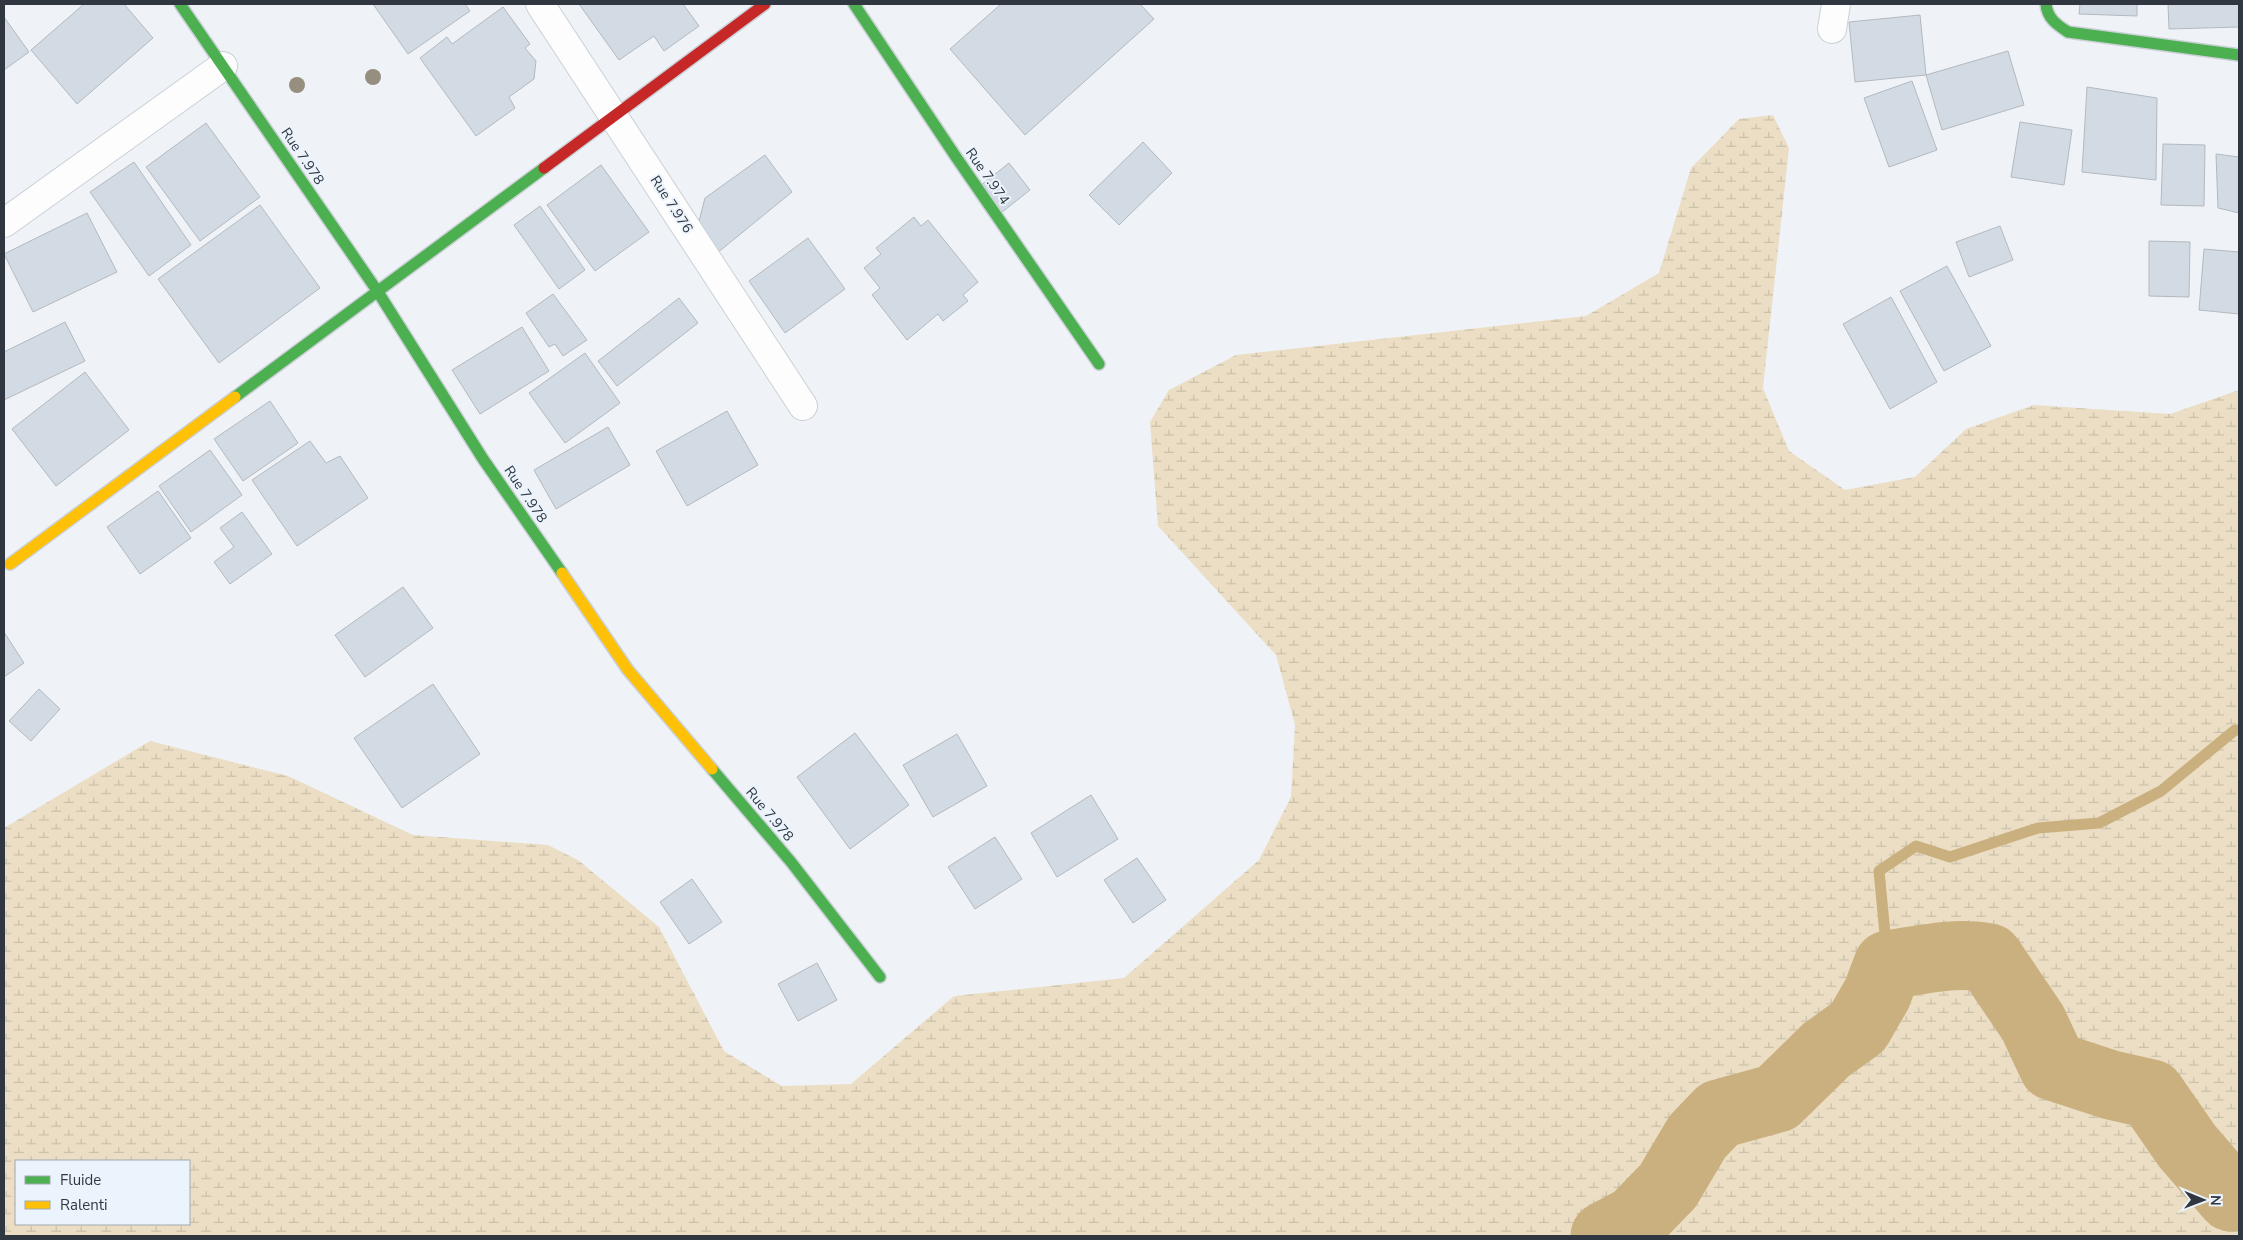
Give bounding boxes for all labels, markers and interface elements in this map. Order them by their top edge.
street label: Rue 7.978 [277,124,329,189]
street label: Rue 7.974 [961,144,1014,208]
street label: Rue 7.976 [646,172,697,237]
street label: Rue 7.978 [500,462,552,527]
street label: Rue 7.978 [741,783,798,845]
legend [15,1160,190,1225]
text: Fluide [60,1170,101,1190]
north arrow [2178,1175,2228,1225]
text: Ralenti [60,1195,108,1215]
text: N [2206,1195,2225,1206]

